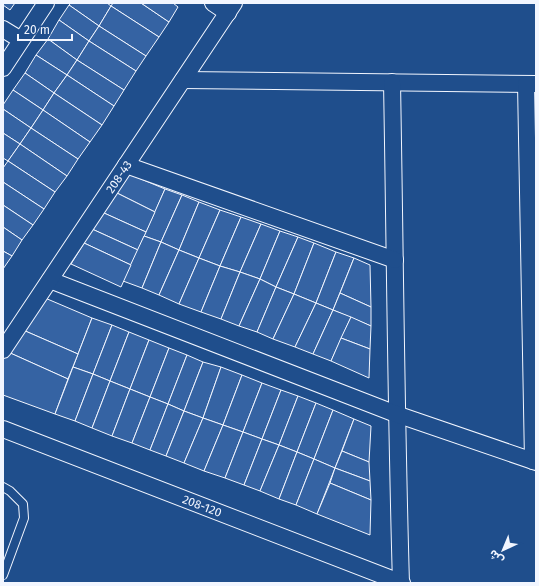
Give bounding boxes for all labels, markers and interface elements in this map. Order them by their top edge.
scale bar [18,16,72,42]
text: 20 m [24,23,50,37]
street label: 208-43 [103,158,135,196]
street label: 208-120 [180,492,224,520]
north arrow [483,530,523,570]
text: ش [486,547,506,567]

